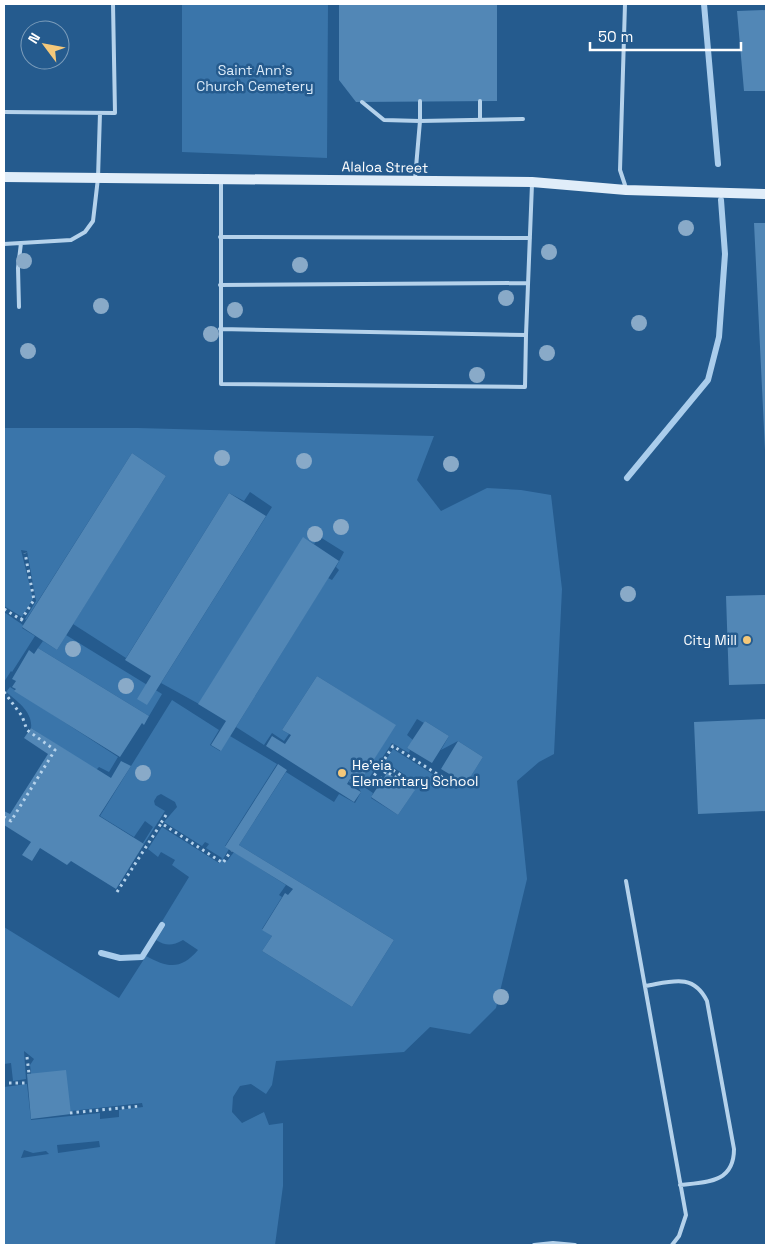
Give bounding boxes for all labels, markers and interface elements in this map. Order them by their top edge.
north arrow [20,20,70,70]
scale bar [590,20,741,52]
text: 50 m [598,27,633,46]
text: N [24,29,44,47]
park label: Saint Ann's Church Cemetery [196,61,314,95]
street label: Alaloa Street [341,157,429,177]
place label: City Mill [684,631,737,649]
marker: City Mill [741,634,753,646]
place label: He'eia Elementary School [352,756,478,790]
marker: He'eia Elementary School [336,767,348,779]

